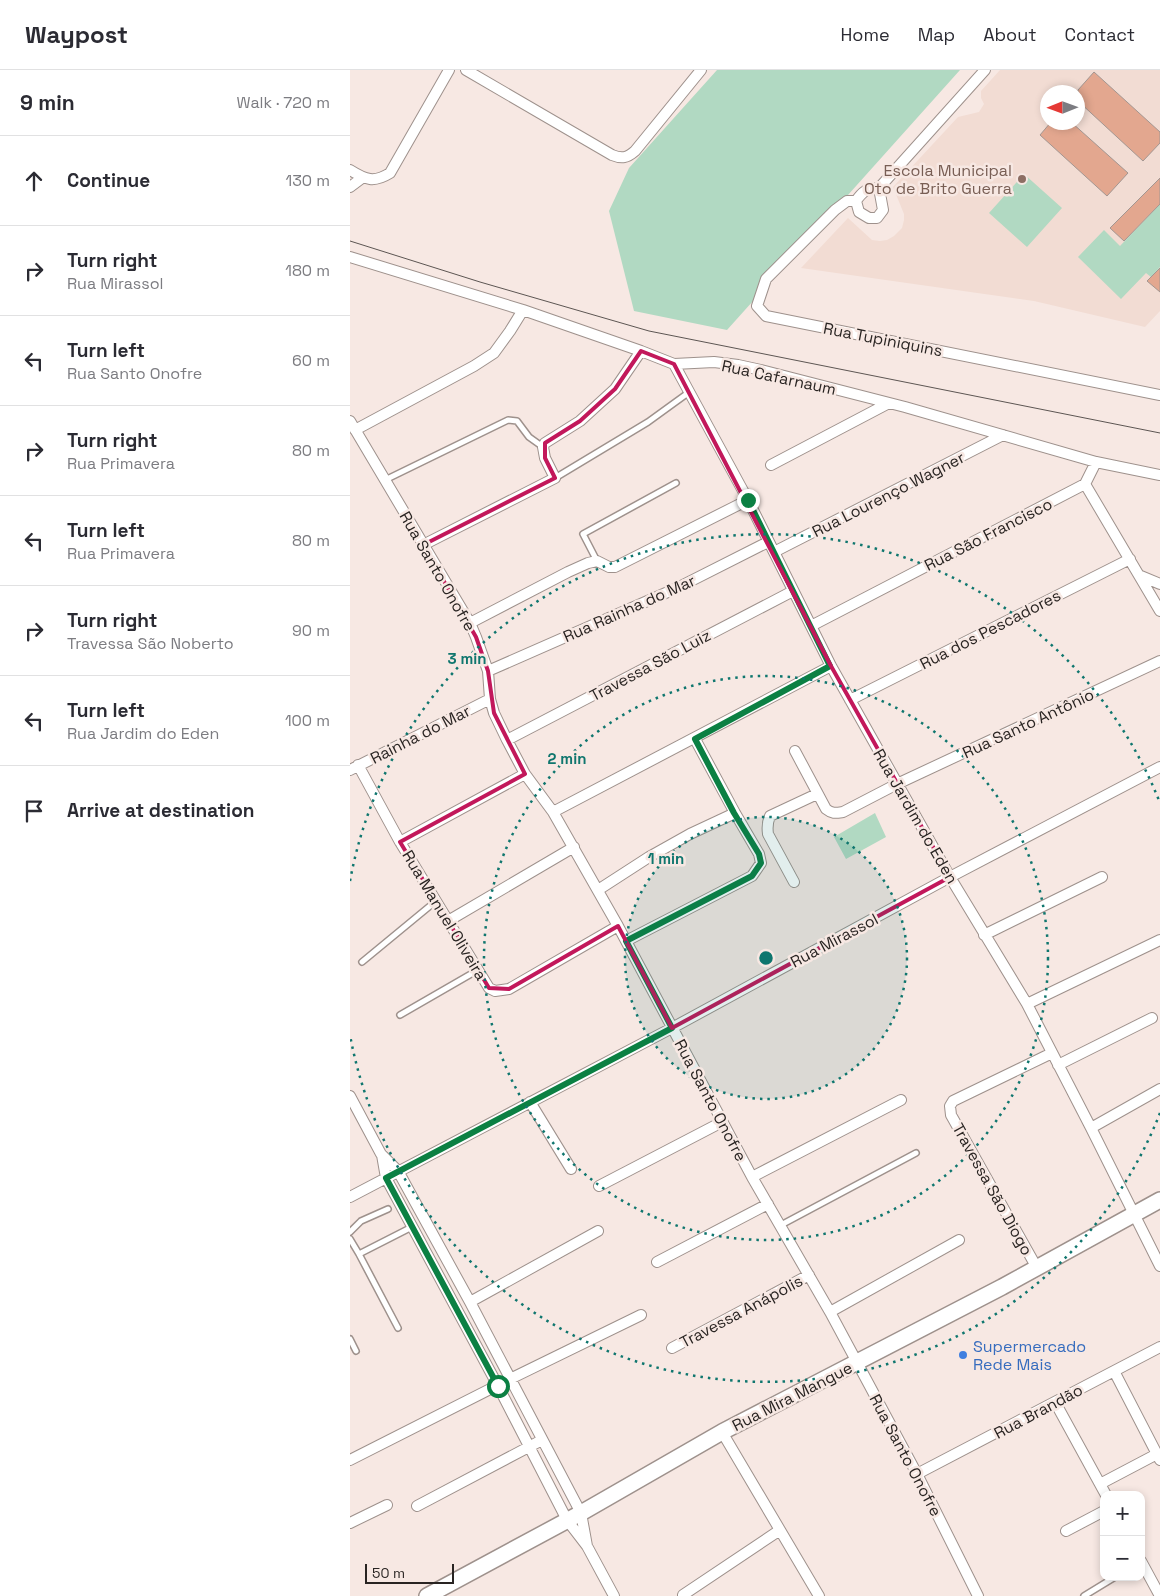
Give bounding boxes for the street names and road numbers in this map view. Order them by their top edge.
street label: Rua Tupiniquins [822,318,944,361]
street label: Rua Cafarnaum [720,355,838,400]
street label: Rua Lourenço Wagner [808,447,968,542]
street label: Rua São Francisco [921,493,1056,576]
street label: Rua Santo Onofre [395,507,480,635]
street label: Rua Rainha do Mar [560,570,699,647]
street label: Rua dos Pescadores [916,585,1064,674]
street label: Travessa São Luiz [586,625,714,706]
street label: Rua Santo Antônio [959,684,1097,763]
street label: Rainha do Mar [367,700,474,769]
street label: Rua Jardim do Eden [868,745,963,887]
street label: Rua Manuel Oliveira [397,846,492,984]
street label: Rua Mirassol [787,909,882,972]
street label: Rua Santo Onofre [670,1036,752,1165]
street label: Travessa São Diogo [948,1119,1038,1259]
street label: Travessa Anápolis [676,1270,806,1353]
street label: Rua Mira Mangue [728,1357,856,1436]
street label: Rua Brandão [990,1379,1086,1444]
street label: Rua Santo Onofre [865,1391,947,1520]

